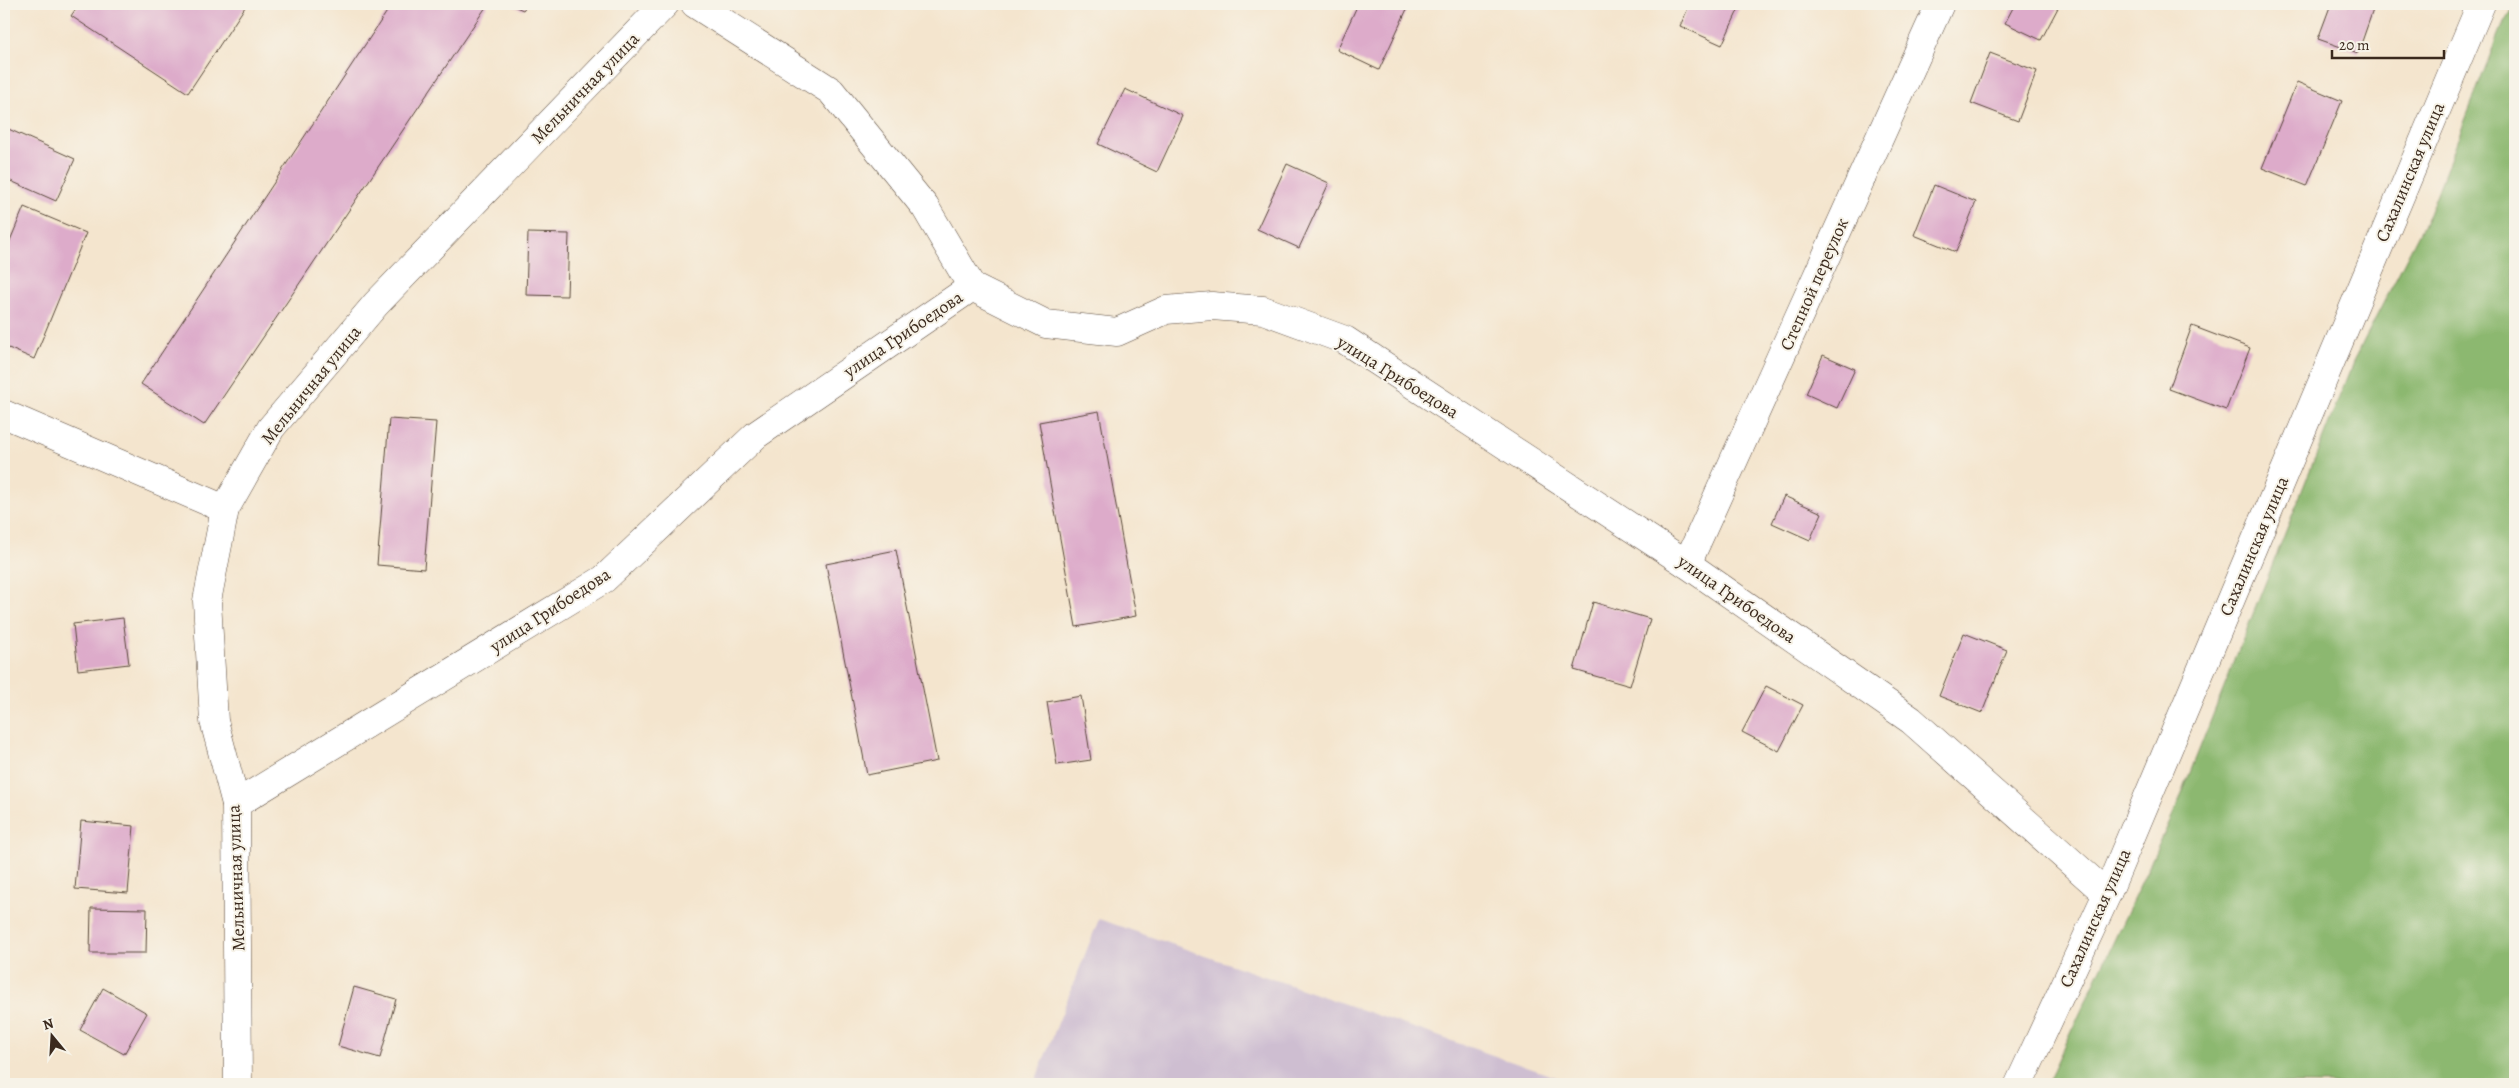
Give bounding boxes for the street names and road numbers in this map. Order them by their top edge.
street label: Мельничная улица [525,26,645,149]
street label: Сахалинская улица [2370,98,2451,246]
street label: Степной переулок [1774,214,1854,354]
street label: улица Грибоедова [838,285,968,383]
street label: Мельничная улица [256,320,367,449]
street label: улица Грибоедова [1332,329,1464,424]
street label: Сахалинская улица [2214,472,2295,620]
street label: улица Грибоедова [1672,549,1801,649]
street label: улица Грибоедова [484,562,616,659]
street label: Мельничная улица [221,804,251,952]
street label: Сахалинская улица [2054,844,2137,991]

